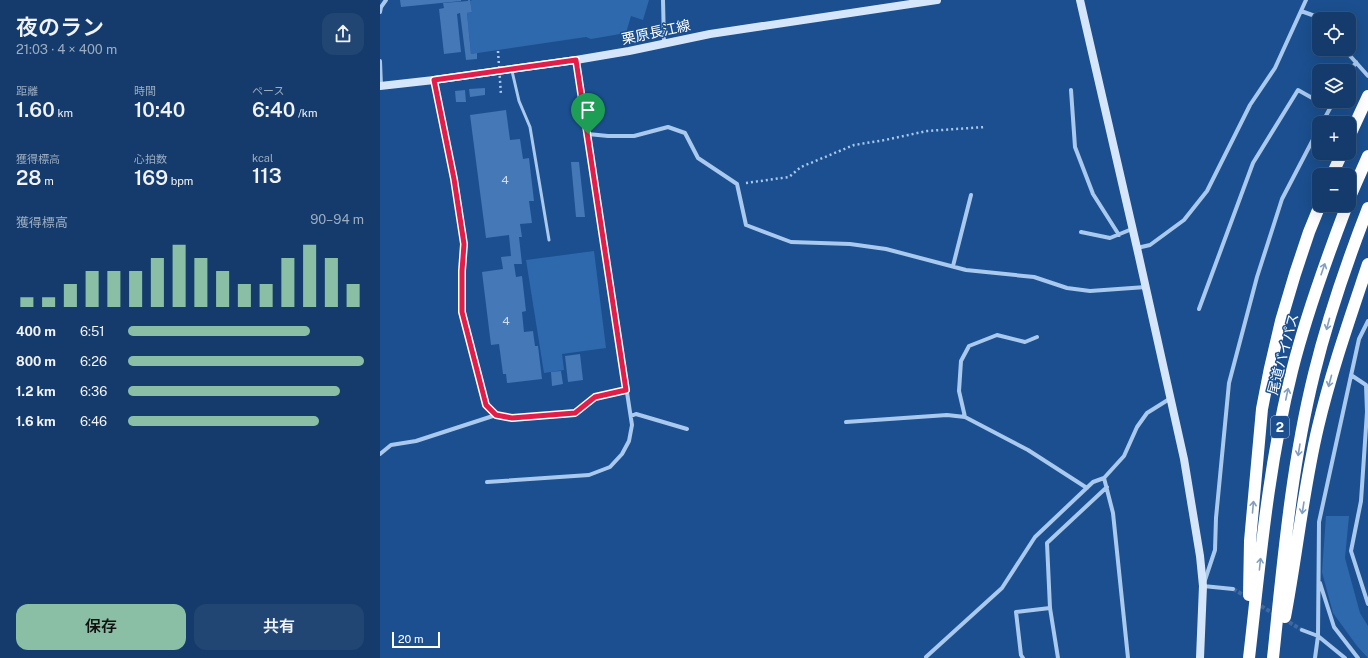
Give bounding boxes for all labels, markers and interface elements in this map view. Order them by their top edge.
map controls [1312,12,1356,212]
button: locate [1312,12,1356,56]
button: share [322,13,364,55]
text: 夜のラン [16,14,104,40]
street label: 栗原長江線 [620,17,692,47]
text: 21:03 · 4 × 400 m [16,42,117,57]
button: layers [1312,64,1356,108]
text: 距離 [16,85,38,97]
text: 時間 [134,85,156,97]
text: ペース [252,85,284,97]
pin [571,93,605,134]
text: 1.60 [16,98,55,122]
text: 10:40 [134,98,185,122]
text: 6:40 [252,98,295,122]
icon: arrive [577,99,599,121]
text: km [55,107,73,119]
text: /km [295,107,317,119]
button: + [1312,116,1356,160]
text: kcal [252,152,273,164]
text: 獲得標高 [16,153,60,165]
text: 心拍数 [134,153,167,165]
text: 113 [252,164,282,188]
text: 28 [16,166,42,190]
text: 169 [134,166,168,190]
button: − [1312,168,1356,212]
house number: 4 [501,173,509,187]
text: m [42,175,54,187]
text: bpm [168,175,193,187]
text: 90–94 m [310,212,364,227]
text: 獲得標高 [16,215,68,230]
one-way arrow [1320,264,1328,276]
street label: 尾道バイパス [1264,311,1302,397]
house number: 4 [502,314,510,328]
one-way arrow [1324,317,1331,330]
text: 400 m [16,324,56,339]
text: 6:51 [80,324,105,339]
text: 800 m [16,354,56,369]
text: 6:26 [80,354,107,369]
one-way arrow [1326,374,1333,387]
text: 1.2 km [16,384,56,399]
text: 6:36 [80,384,107,399]
one-way arrow [1283,388,1291,401]
text: 1.6 km [16,414,56,429]
text: 6:46 [80,414,107,429]
road number: 2 [1271,416,1289,438]
one-way arrow [1295,444,1303,457]
one-way arrow [1250,501,1257,514]
one-way arrow [1299,501,1307,514]
one-way arrow [1256,558,1264,571]
button: 保存 [16,604,186,650]
button: 共有 [194,604,364,650]
scale bar [392,630,440,649]
text: 20 m [398,633,423,645]

